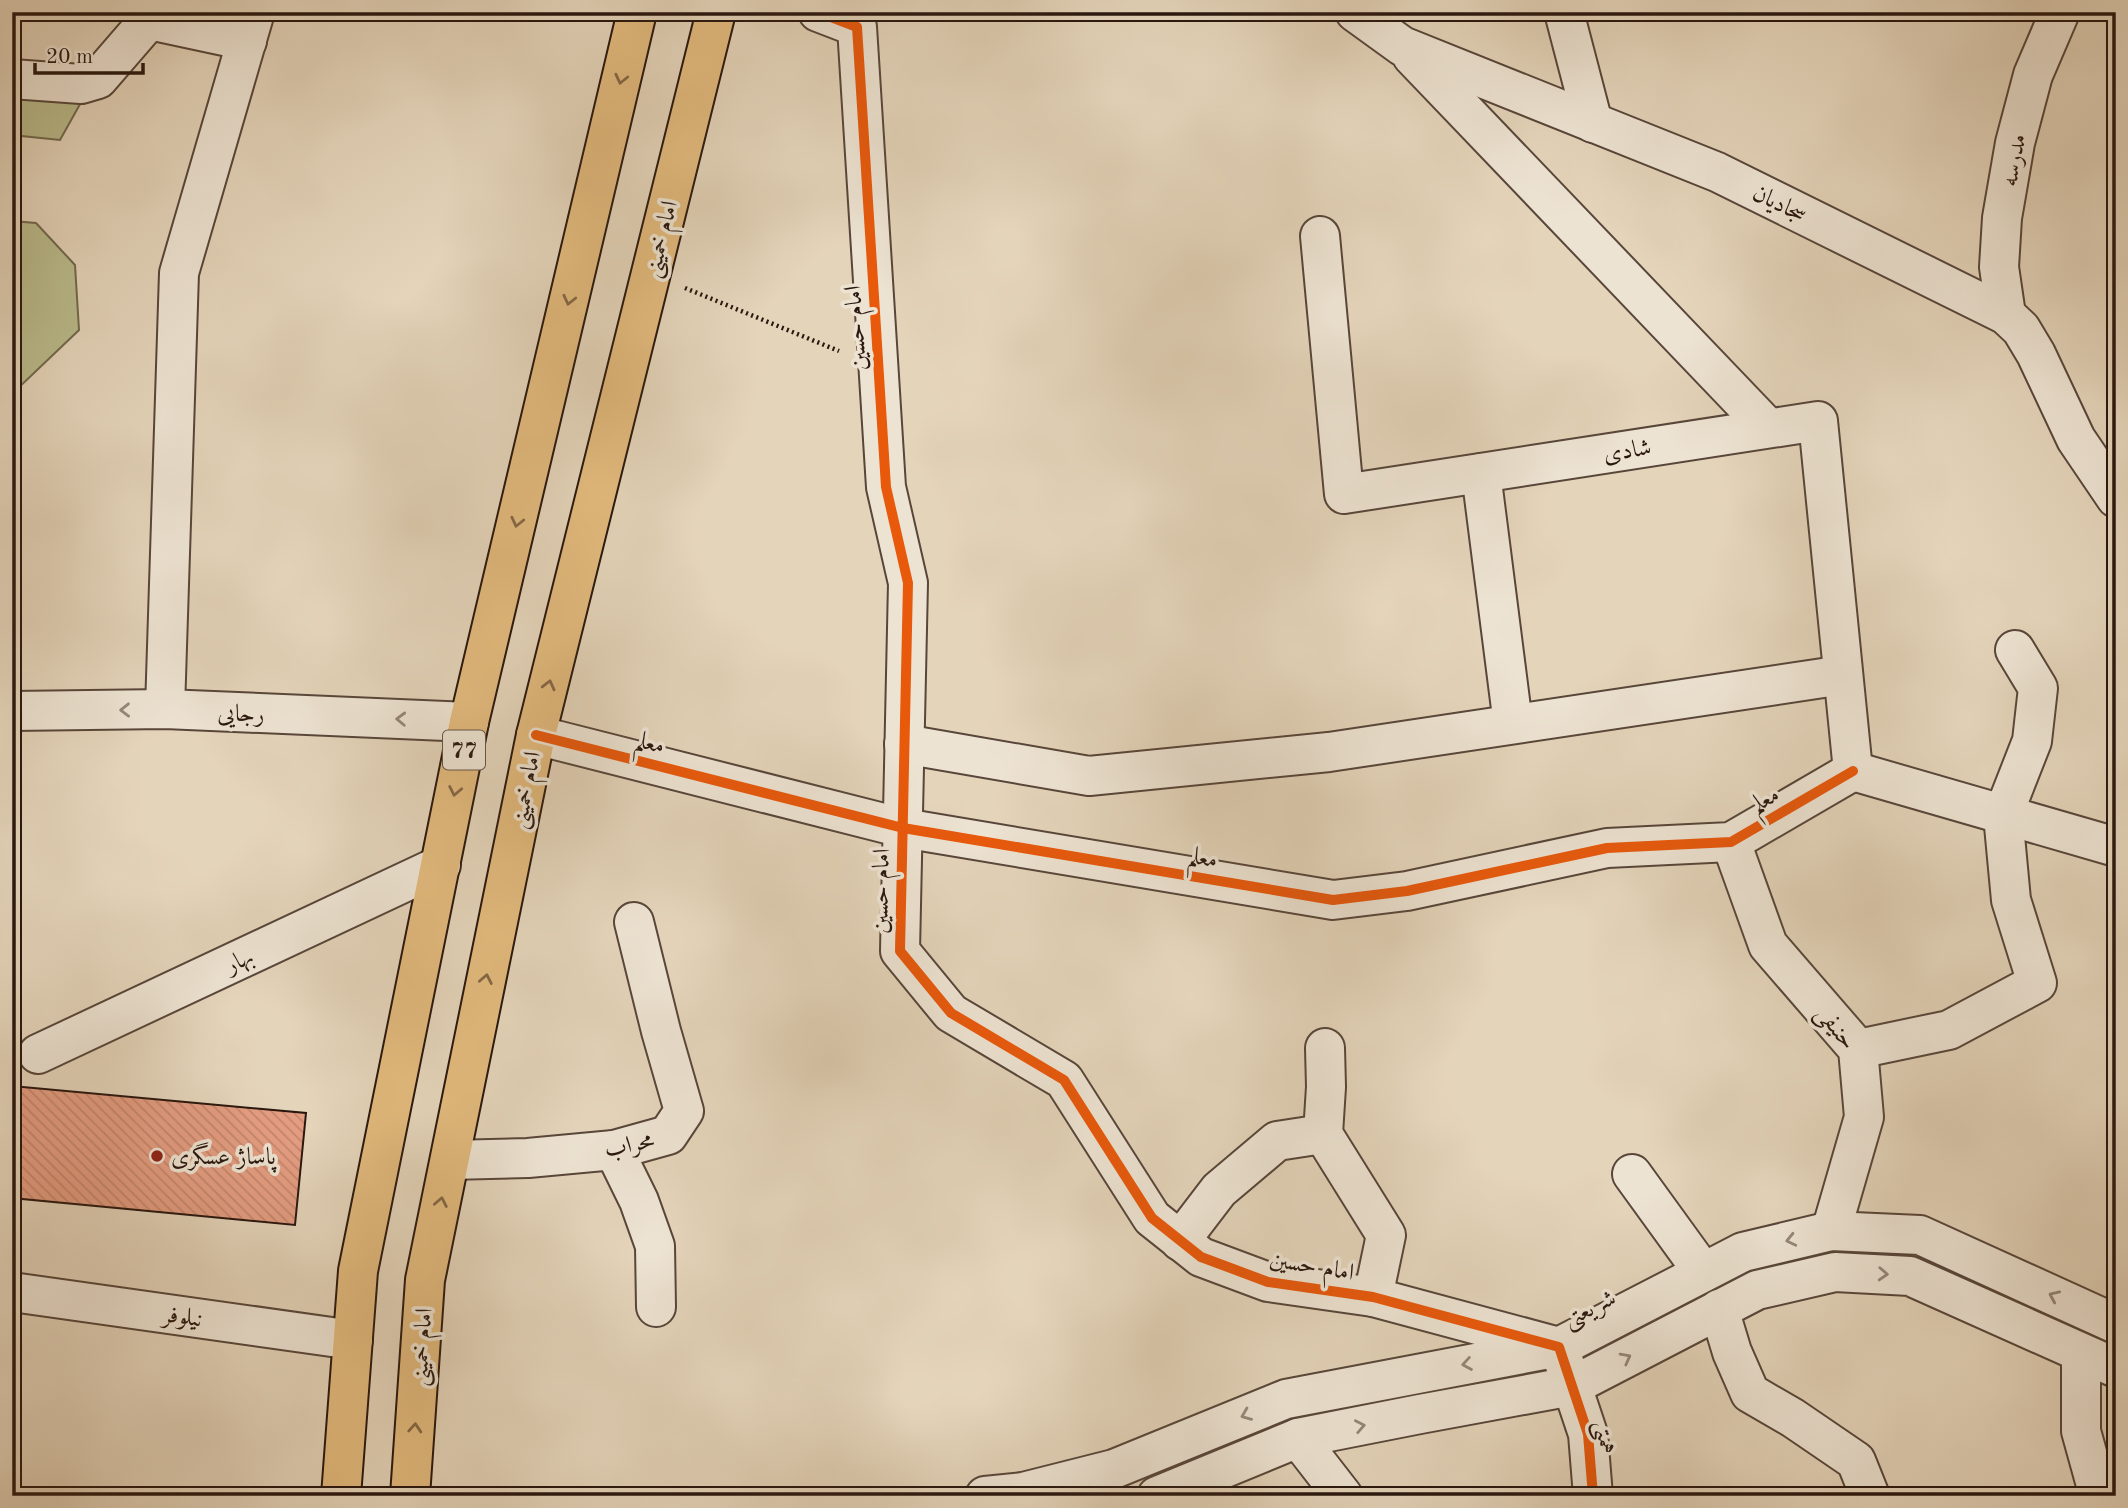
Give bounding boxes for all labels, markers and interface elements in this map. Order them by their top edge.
scale bar [35,32,144,76]
text: 20 m [46,47,93,68]
one-way arrow [615,73,629,85]
street label: مدرسه [1998,132,2032,189]
street label: سجادیان [1748,182,1810,229]
street label: امام خمینی [641,199,690,282]
street label: امام حسین [842,284,879,371]
one-way arrow [563,294,577,306]
street label: شادی [1602,436,1653,468]
one-way arrow [510,515,525,527]
one-way arrow [541,679,555,691]
one-way arrow [119,702,130,718]
street label: رجایی [217,702,265,729]
one-way arrow [395,712,406,727]
street label: معلم [630,728,667,769]
road number: 77 [443,730,485,770]
street label: امام خمینی [508,750,553,833]
street label: معلم [1746,782,1789,827]
one-way arrow [449,785,464,797]
street label: معلم [1184,844,1220,883]
street label: امام حسین [869,848,902,934]
street label: بهار [220,945,258,980]
one-way arrow [478,973,493,985]
street label: حنیفی [1808,1002,1860,1057]
street label: محراب [602,1129,657,1164]
place label: پاساژ عسگری [171,1142,277,1173]
marker: پاساژ عسگری [149,1148,165,1164]
one-way arrow [433,1196,448,1208]
one-way arrow [1785,1232,1797,1247]
street label: امام حسین [1266,1248,1356,1293]
one-way arrow [1878,1267,1889,1282]
street label: شریعتی [1560,1287,1621,1336]
one-way arrow [2048,1290,2061,1304]
street label: نیلوفر [158,1303,204,1334]
street label: امام خمینی [408,1307,445,1388]
one-way arrow [1618,1353,1631,1367]
one-way arrow [1461,1356,1473,1371]
one-way arrow [1241,1407,1253,1421]
one-way arrow [1354,1419,1366,1434]
street label: همتی [1586,1419,1619,1456]
one-way arrow [407,1422,422,1433]

